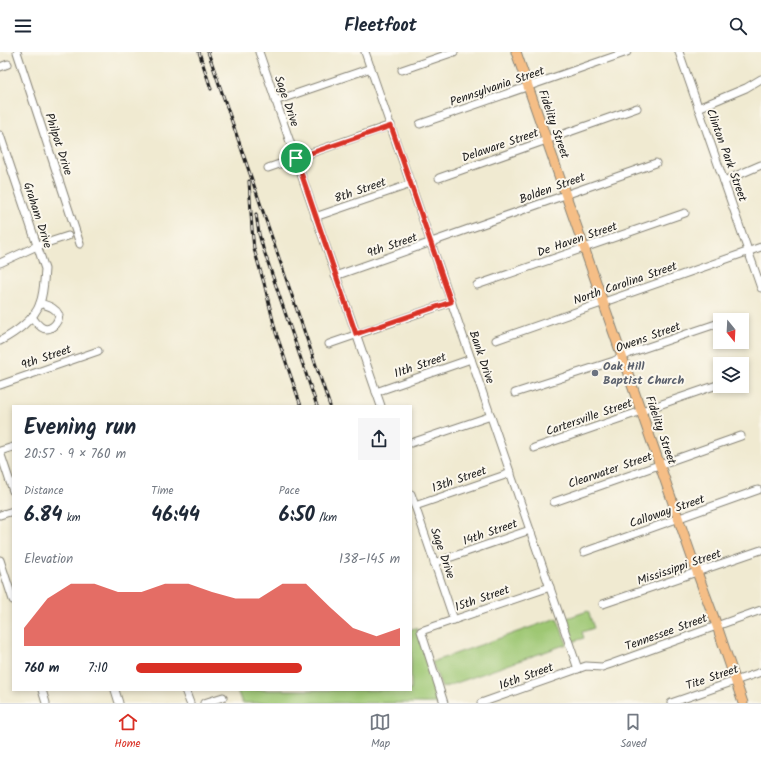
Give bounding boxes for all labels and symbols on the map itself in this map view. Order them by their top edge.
street label: Pennsylvania Street [447,61,547,112]
street label: Sage Drive [269,73,304,130]
street label: Fidelity Street [533,87,574,162]
street label: Clinton Park Street [701,106,752,205]
street label: Philpot Drive [40,111,78,178]
street label: Delaware Street [459,123,541,167]
pin [279,141,313,175]
street label: Bolden Street [516,168,588,209]
street label: 8th Street [332,173,389,208]
street label: Graham Drive [18,180,57,251]
street label: De Haven Street [534,217,620,262]
street label: 9th Street [364,228,420,263]
street label: North Carolina Street [571,257,680,310]
north arrow [713,313,749,349]
street label: Owens Street [613,317,684,358]
street label: Bank Drive [464,328,500,387]
street label: 9th Street [18,340,74,375]
street label: 11th Street [392,348,449,383]
place label: Oak Hill Baptist Church [603,357,684,390]
marker: Oak Hill Baptist Church [590,368,600,378]
street label: Fidelity Street [640,393,681,468]
street label: Cartersville Street [543,394,635,441]
street label: Clearwater Street [565,447,655,494]
street label: 13th Street [429,461,490,498]
street label: Calloway Street [627,490,708,533]
street label: 14th Street [460,514,520,551]
street label: Sage Drive [425,525,460,582]
street label: Mississippi Street [634,544,724,591]
street label: 15th Street [452,580,512,617]
street label: Tennessee Street [622,609,710,656]
street label: 16th Street [496,658,556,695]
street label: Tite Street [683,659,741,695]

